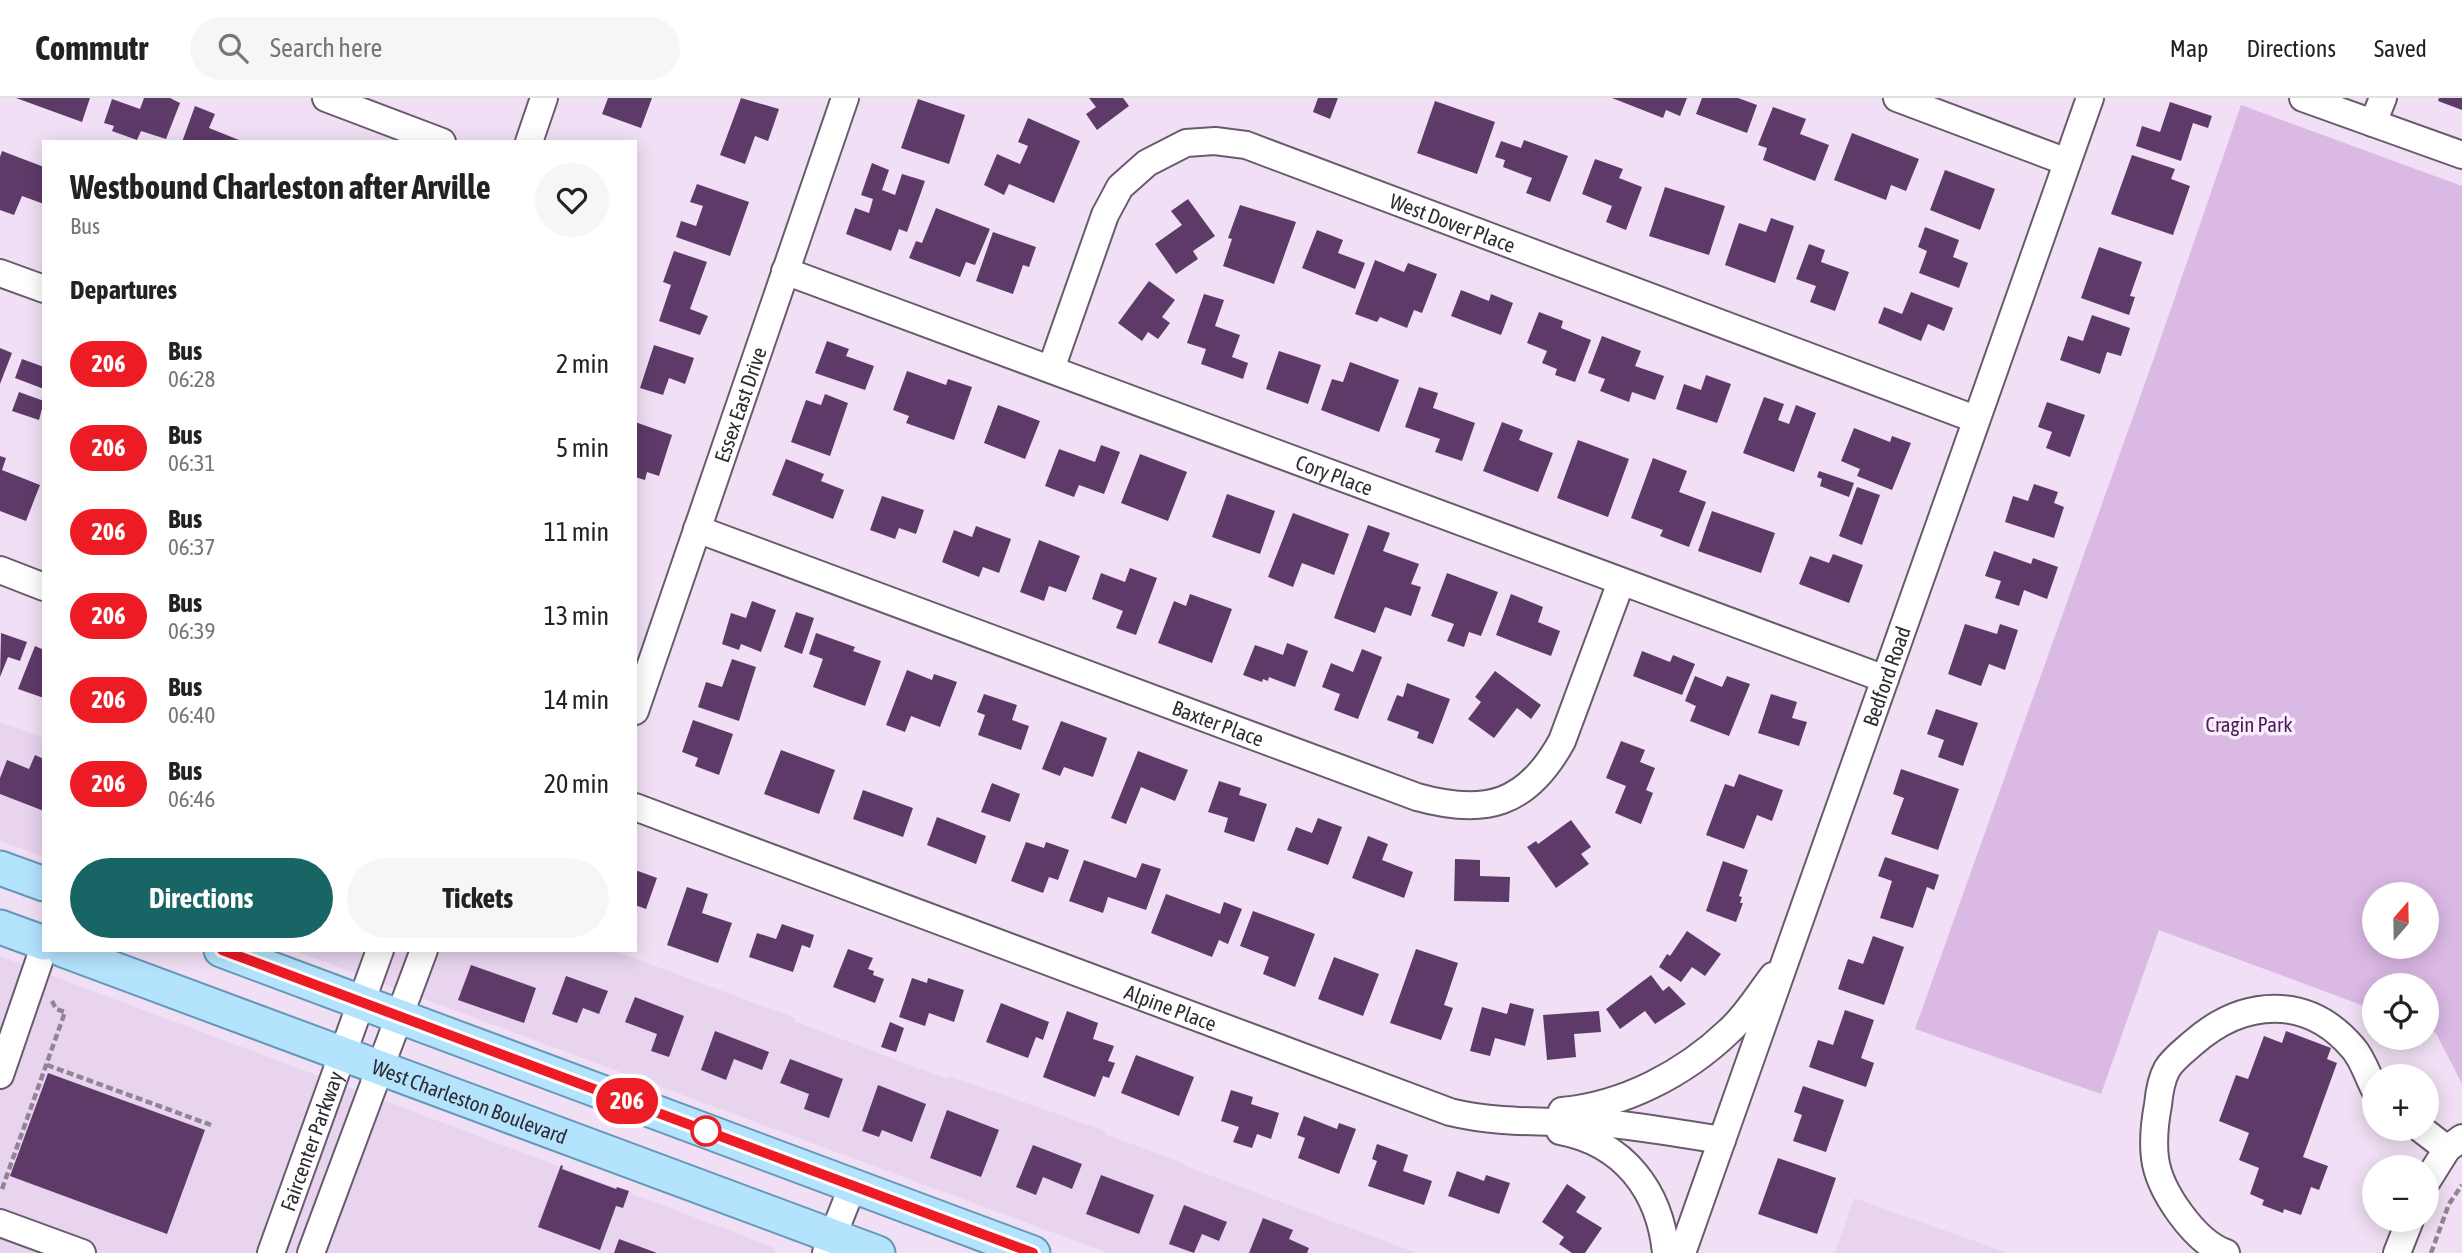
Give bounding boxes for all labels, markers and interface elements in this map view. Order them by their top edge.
search box [190,17,680,80]
text: Commutr [35,29,148,67]
icon: search [214,29,252,67]
text: Search here [270,33,382,63]
text: Map [2170,35,2208,62]
text: Directions [2246,35,2336,62]
text: Saved [2374,35,2427,62]
button: heart [535,163,609,237]
text: Westbound Charleston after Arville [70,168,491,206]
street label: West Dover Place [1387,188,1519,257]
text: Bus [70,213,100,239]
text: Departures [70,275,177,305]
text: Bus [168,336,202,366]
street label: Essex East Drive [709,344,771,465]
text: 2 min [556,349,609,379]
text: 206 [92,350,125,377]
text: 06:28 [168,366,215,392]
text: Bus [168,420,202,450]
text: 5 min [556,433,609,463]
text: 206 [92,434,125,461]
text: 06:31 [168,450,215,476]
street label: Cory Place [1293,450,1376,500]
text: Bus [168,504,202,534]
text: 11 min [544,517,609,547]
text: 206 [92,518,125,545]
text: 06:37 [168,534,215,560]
text: Bus [168,588,202,618]
text: 13 min [544,601,609,631]
text: 206 [92,602,125,629]
text: 06:39 [168,618,215,644]
street label: Bedford Road [1858,623,1915,729]
text: Bus [168,672,202,702]
text: 14 min [544,685,609,715]
text: 206 [92,686,125,713]
street label: Baxter Place [1169,695,1267,751]
text: 06:40 [168,702,215,728]
park label: Cragin Park [2206,712,2292,736]
text: Bus [168,756,202,786]
text: 20 min [544,769,609,799]
text: 206 [92,770,125,797]
text: 06:46 [168,786,215,812]
button: Directions [70,858,333,938]
button: Tickets [347,858,609,938]
north arrow [2362,882,2440,959]
map controls [2362,882,2439,1232]
button: locate [2362,973,2439,1050]
street label: Alpine Place [1121,979,1220,1036]
street label: West Charleston Boulevard [369,1054,571,1148]
button: + [2362,1064,2439,1141]
street label: Faircenter Parkway [275,1068,348,1214]
line badge: 206 [587,1078,667,1124]
text: 206 [610,1087,644,1114]
unlabelled marker [691,1116,721,1146]
button: − [2362,1155,2439,1232]

